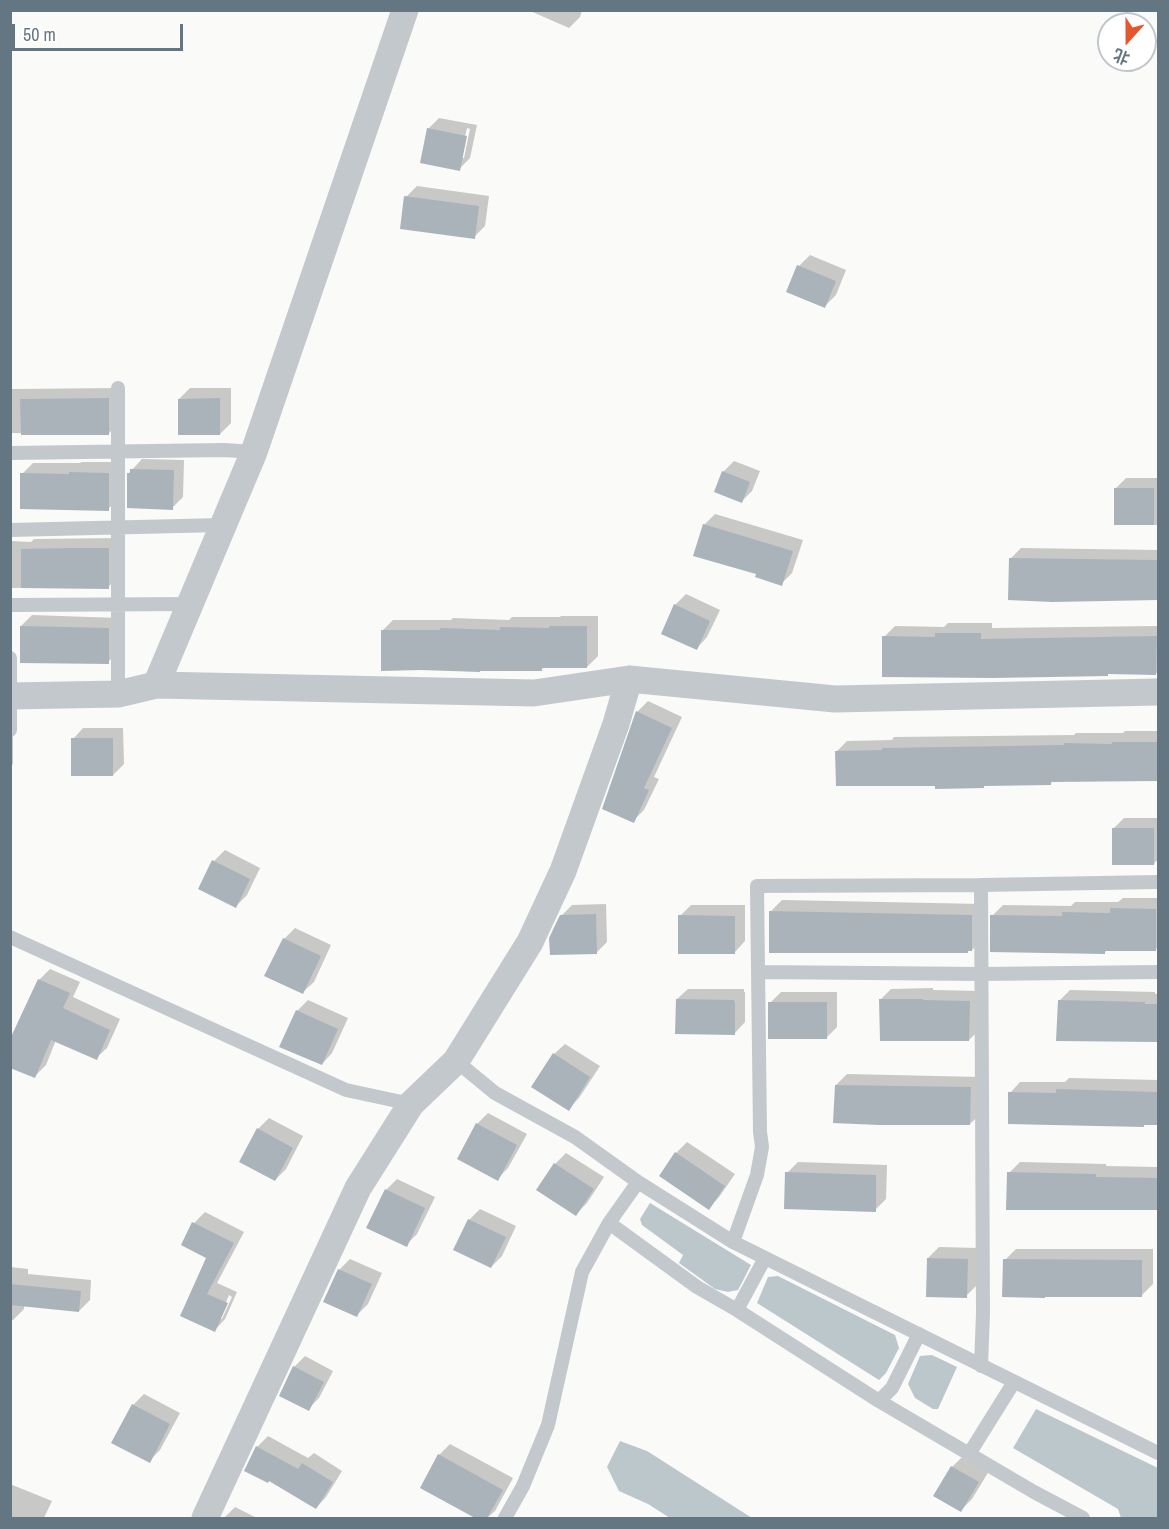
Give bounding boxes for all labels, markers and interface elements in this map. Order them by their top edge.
scale bar [15,12,186,50]
north arrow [1097,12,1157,72]
text: 50 m [23,22,56,47]
text: 北 [1110,44,1133,70]

